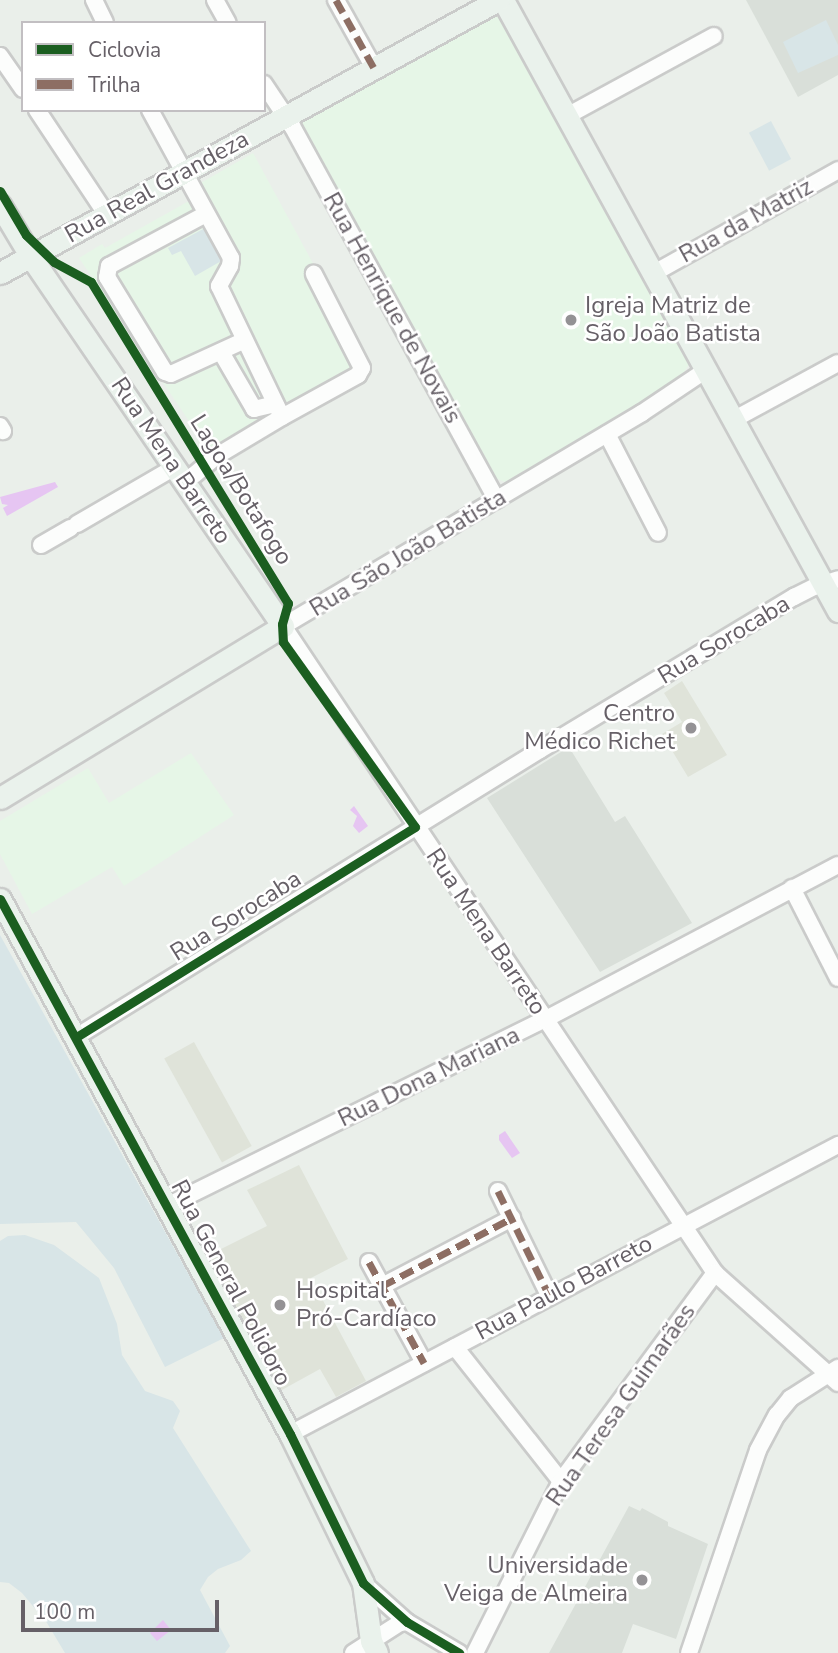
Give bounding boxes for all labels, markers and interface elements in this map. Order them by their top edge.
legend [21,21,266,112]
text: Ciclovia [88,36,161,64]
text: Trilha [88,71,141,99]
street label: Rua Real Grandeza [60,125,254,249]
street label: Rua da Matriz [674,172,818,270]
street label: Rua Henrique de Novais [317,188,467,428]
place label: Igreja Matriz de São João Batista [585,292,761,348]
marker: Igreja Matriz de São João Batista [563,312,579,328]
street label: Rua Mena Barreto [105,372,237,550]
street label: Lagoa/Botafogo [183,410,299,570]
street label: Rua São João Batista [304,483,512,623]
street label: Rua Sorocaba [653,589,795,691]
place label: Centro Médico Richet [524,700,675,756]
marker: Centro Médico Richet [681,718,701,738]
street label: Rua Mena Barreto [420,843,552,1021]
street label: Rua Sorocaba [165,864,307,968]
street label: Rua Dona Mariana [333,1021,525,1133]
street label: Rua General Polidoro [164,1175,298,1391]
street label: Rua Paulo Barreto [471,1229,657,1347]
place label: Hospital Pró-Cardíaco [296,1277,437,1333]
marker: Hospital Pró-Cardíaco [270,1295,290,1315]
street label: Rua Teresa Guimarães [540,1298,702,1512]
place label: Universidade Veiga de Almeira [444,1552,628,1608]
marker: Universidade Veiga de Almeira [634,1572,650,1588]
scale bar [24,1586,222,1630]
text: 100 m [34,1598,95,1626]

